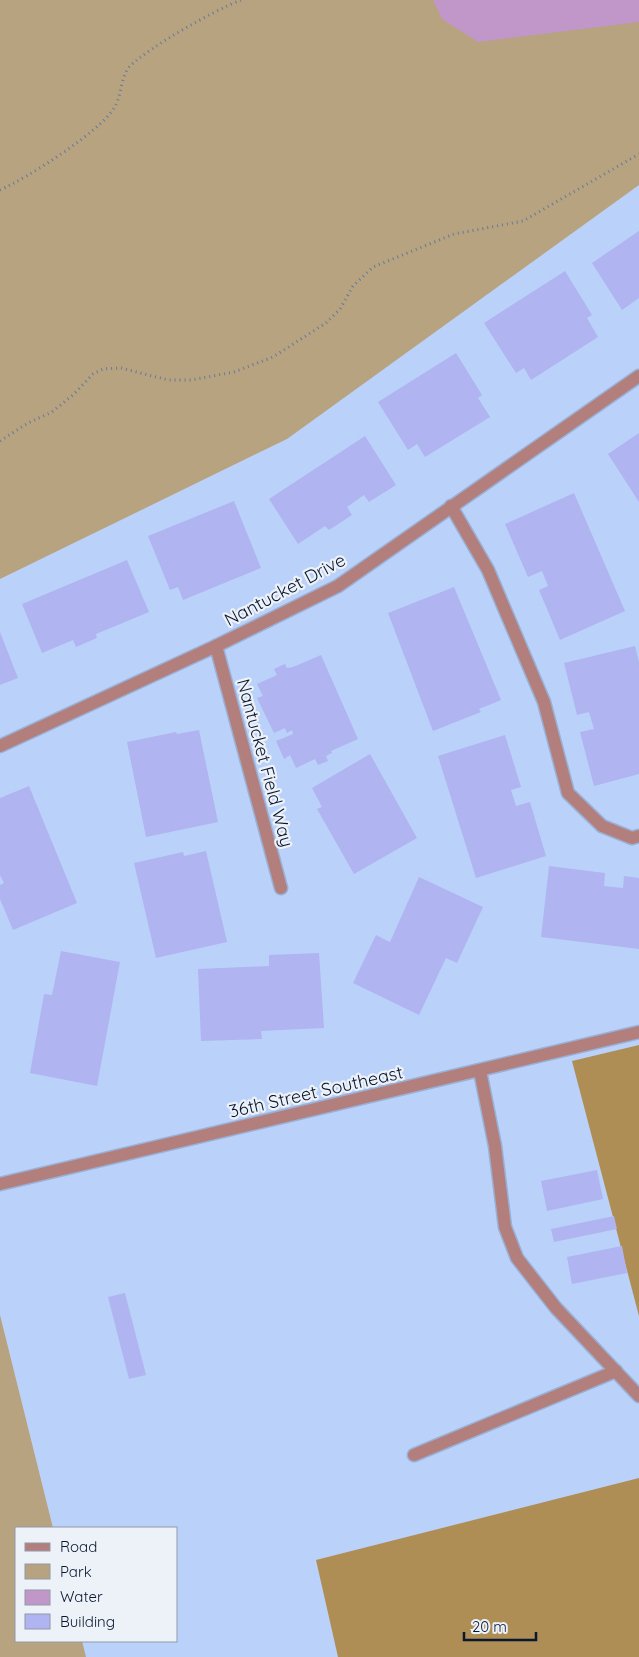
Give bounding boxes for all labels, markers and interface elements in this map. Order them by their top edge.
street label: Nantucket Drive [220,548,349,631]
street label: Nantucket Field Way [232,676,299,849]
street label: 36th Street Southeast [227,1060,405,1123]
legend [15,1527,178,1642]
text: Road [60,1537,97,1556]
text: Park [60,1562,92,1581]
text: Water [60,1587,103,1606]
scale bar [464,1610,536,1642]
text: Building [60,1612,115,1631]
text: 20 m [472,1617,507,1636]

